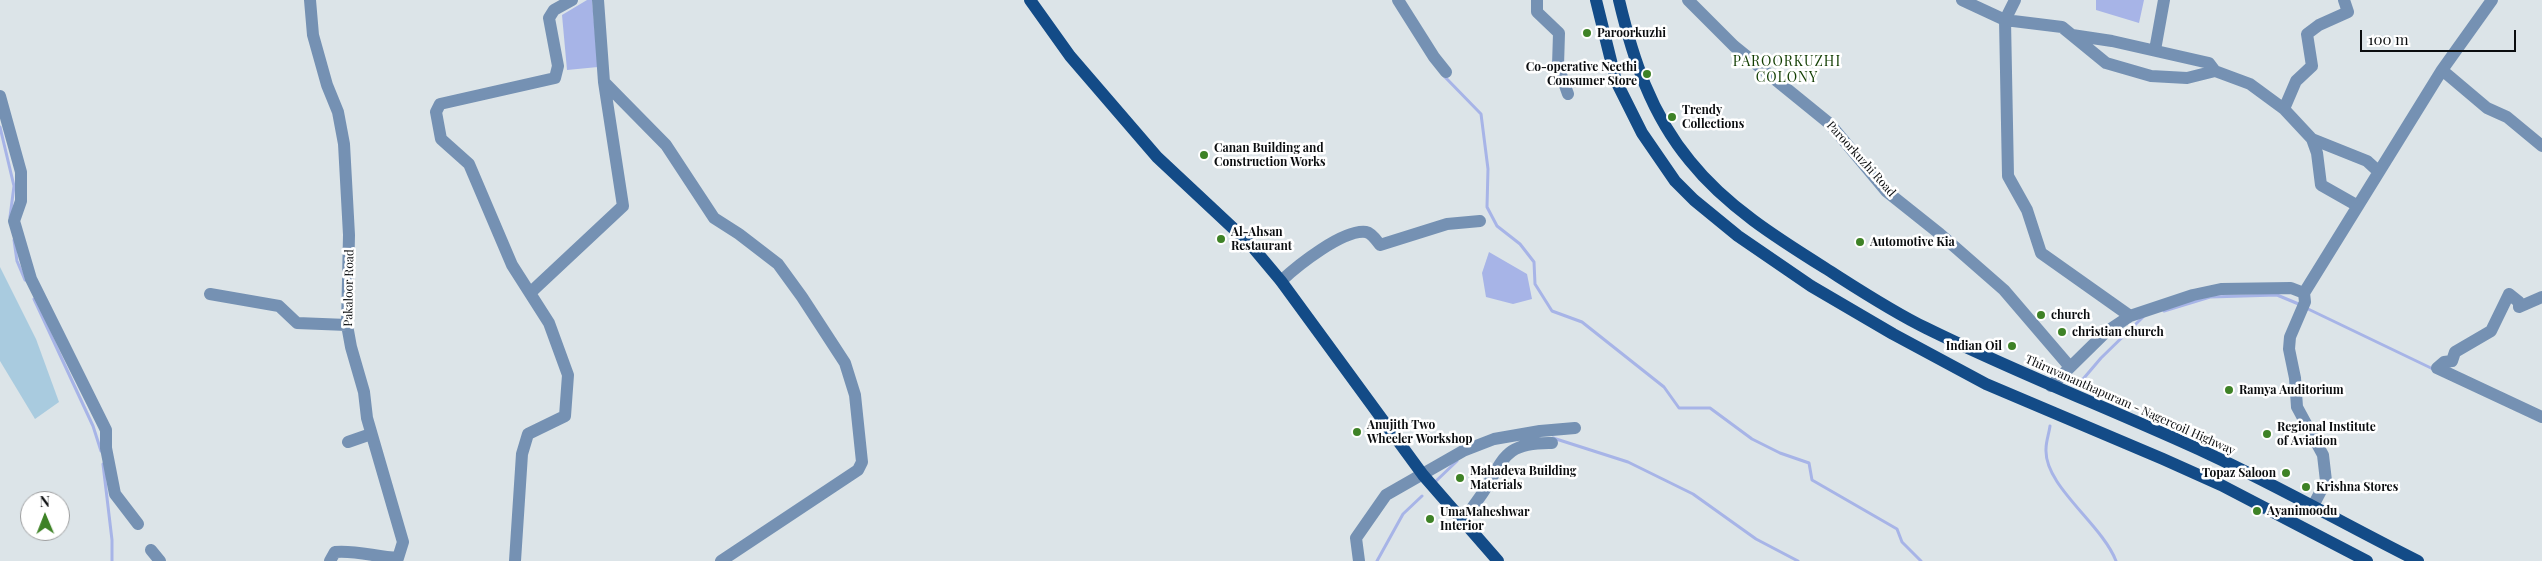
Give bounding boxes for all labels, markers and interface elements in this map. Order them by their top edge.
scale bar [2362,20,2518,52]
place label: Paroorkuzhi [1597,26,1666,40]
marker: Paroorkuzhi [1581,27,1593,39]
text: 100 m [2368,29,2409,49]
district label: PAROORKUZHI COLONY [1731,54,1843,86]
place label: Co-operative Neethi Consumer Store [1526,60,1637,88]
marker: Co-operative Neethi Consumer Store [1641,68,1653,80]
place label: Trendy Collections [1682,103,1744,131]
marker: Trendy Collections [1666,111,1678,123]
street label: Paroorkuzhi Road [1823,118,1899,200]
place label: Canan Building and Construction Works [1214,141,1326,169]
marker: Canan Building and Construction Works [1198,149,1210,161]
place label: Al-Ahsan Restaurant [1231,225,1292,253]
marker: Al-Ahsan Restaurant [1215,233,1227,245]
place label: Automotive Kia [1870,235,1955,249]
marker: Automotive Kia [1854,236,1866,248]
street label: Pakaloor Road [341,249,357,327]
place label: church [2051,308,2090,322]
marker: church [2035,309,2047,321]
place label: christian church [2072,325,2164,339]
marker: christian church [2056,326,2068,338]
place label: Indian Oil [1946,339,2002,353]
marker: Indian Oil [2006,340,2018,352]
street label: Thiruvananthapuram - Nagercoil Highway [2023,352,2237,458]
place label: Ramya Auditorium [2239,383,2344,397]
marker: Ramya Auditorium [2223,384,2235,396]
place label: Anujith Two Wheeler Workshop [1367,418,1472,446]
place label: Regional Institute of Aviation [2277,420,2376,448]
marker: Anujith Two Wheeler Workshop [1351,426,1363,438]
marker: Regional Institute of Aviation [2261,428,2273,440]
place label: Mahadeva Building Materials [1470,464,1576,492]
place label: Topaz Saloon [2202,466,2276,480]
marker: Topaz Saloon [2280,467,2292,479]
marker: Mahadeva Building Materials [1454,472,1466,484]
place label: Krishna Stores [2316,480,2398,494]
marker: Krishna Stores [2300,481,2312,493]
north arrow [20,491,70,541]
text: N [40,492,50,511]
place label: Ayanimoodu [2267,504,2337,518]
place label: UmaMaheshwar Interior [1440,505,1530,533]
marker: Ayanimoodu [2251,505,2263,517]
marker: UmaMaheshwar Interior [1424,513,1436,525]

